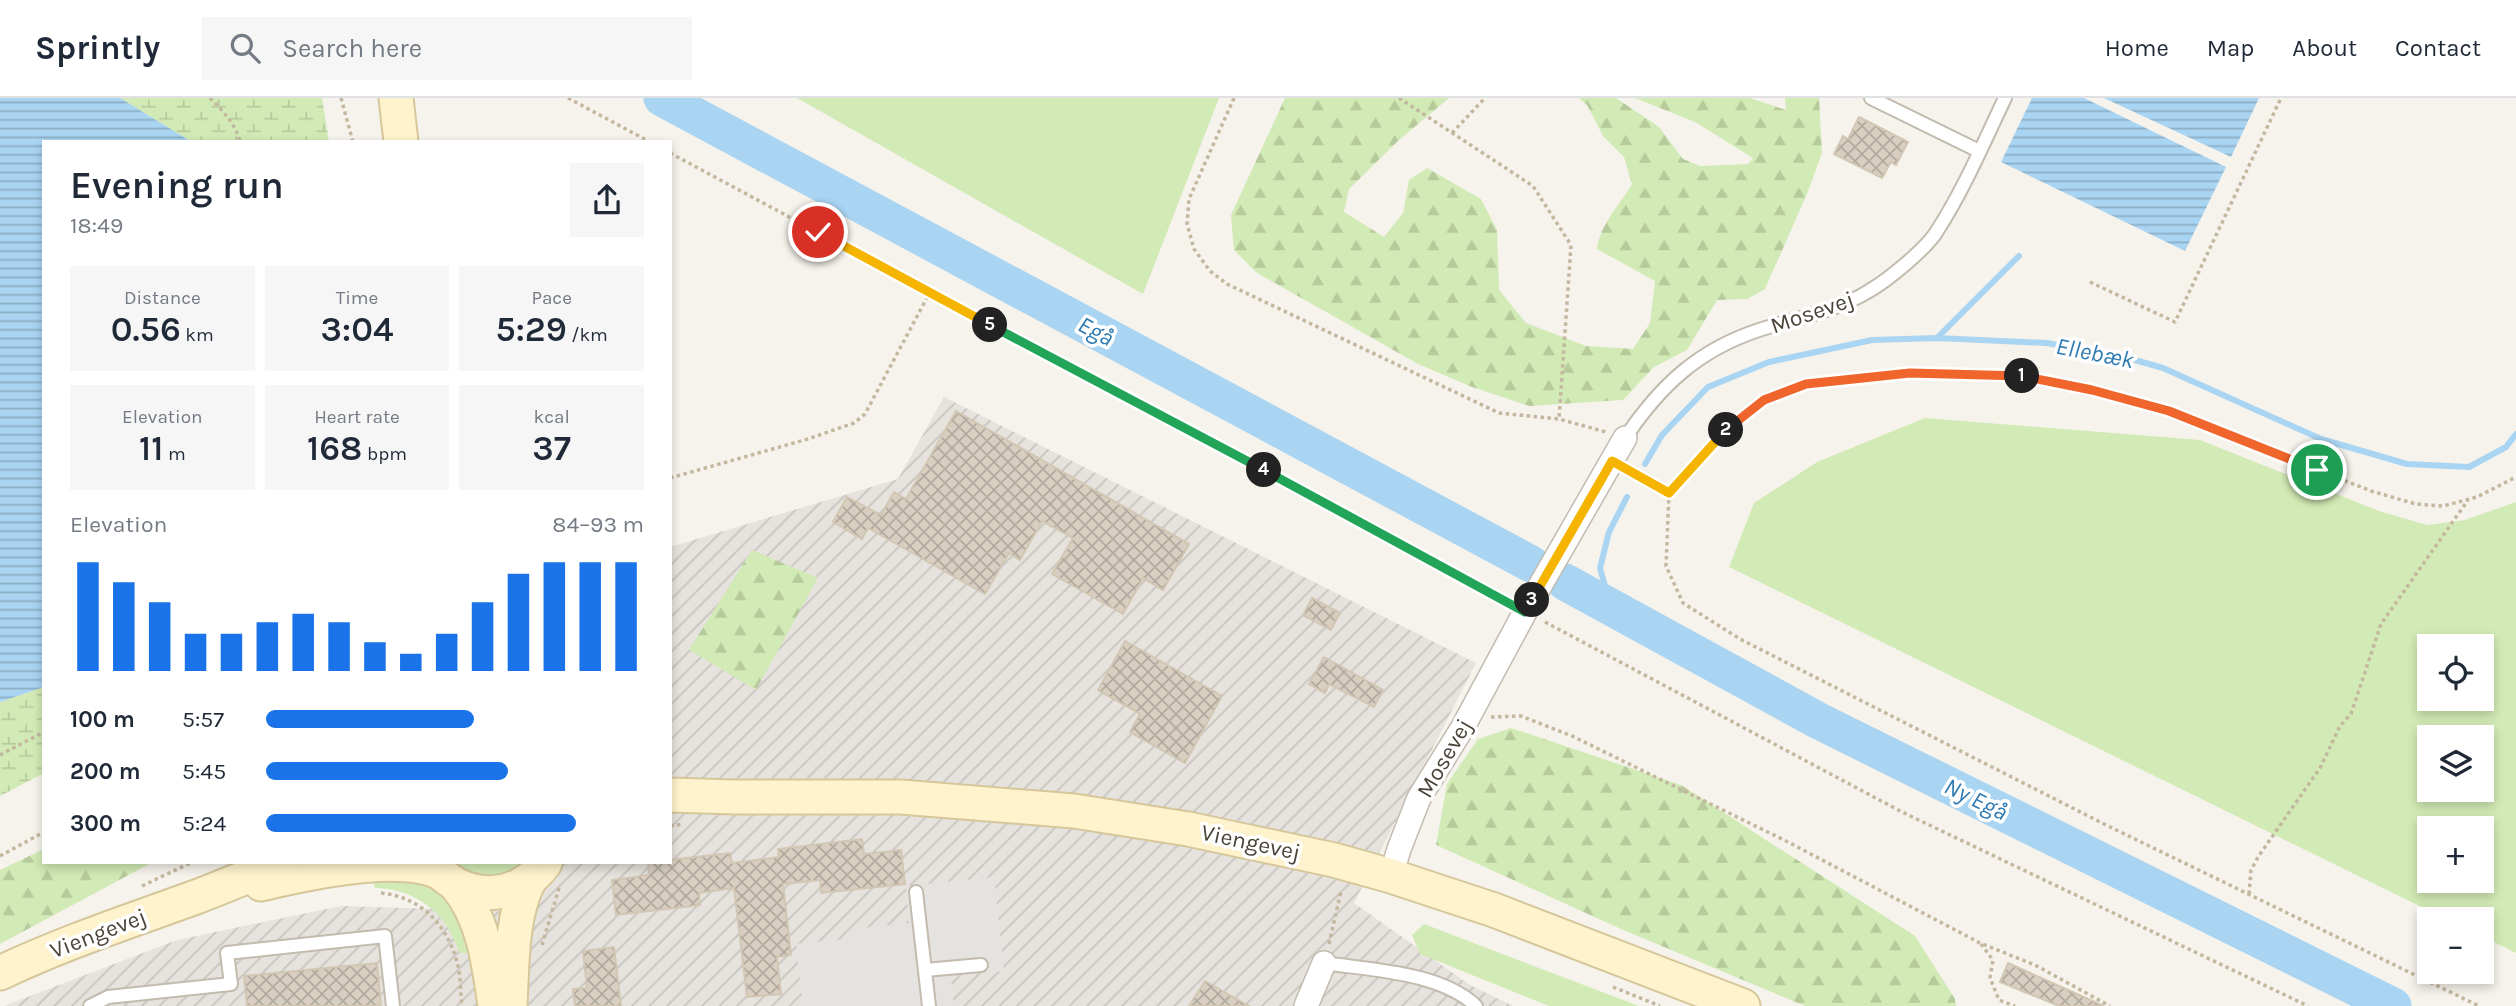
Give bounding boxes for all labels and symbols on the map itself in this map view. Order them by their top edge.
pin [788,202,848,262]
street label: Mosevej [1767,286,1857,339]
pin: 5 [972,308,1007,342]
water label: Egå [1073,310,1119,352]
water label: Ellebæk [2054,332,2137,374]
pin: 1 [2004,358,2039,394]
pin: 2 [1708,412,1744,448]
pin [2287,440,2347,500]
pin: 4 [1246,452,1282,488]
pin: 3 [1514,582,1550,618]
street label: Mosevej [1411,714,1478,802]
water label: Ny Egå [1940,772,2012,826]
street label: Viengevej [1199,819,1303,866]
street label: Viengevej [46,903,150,964]

